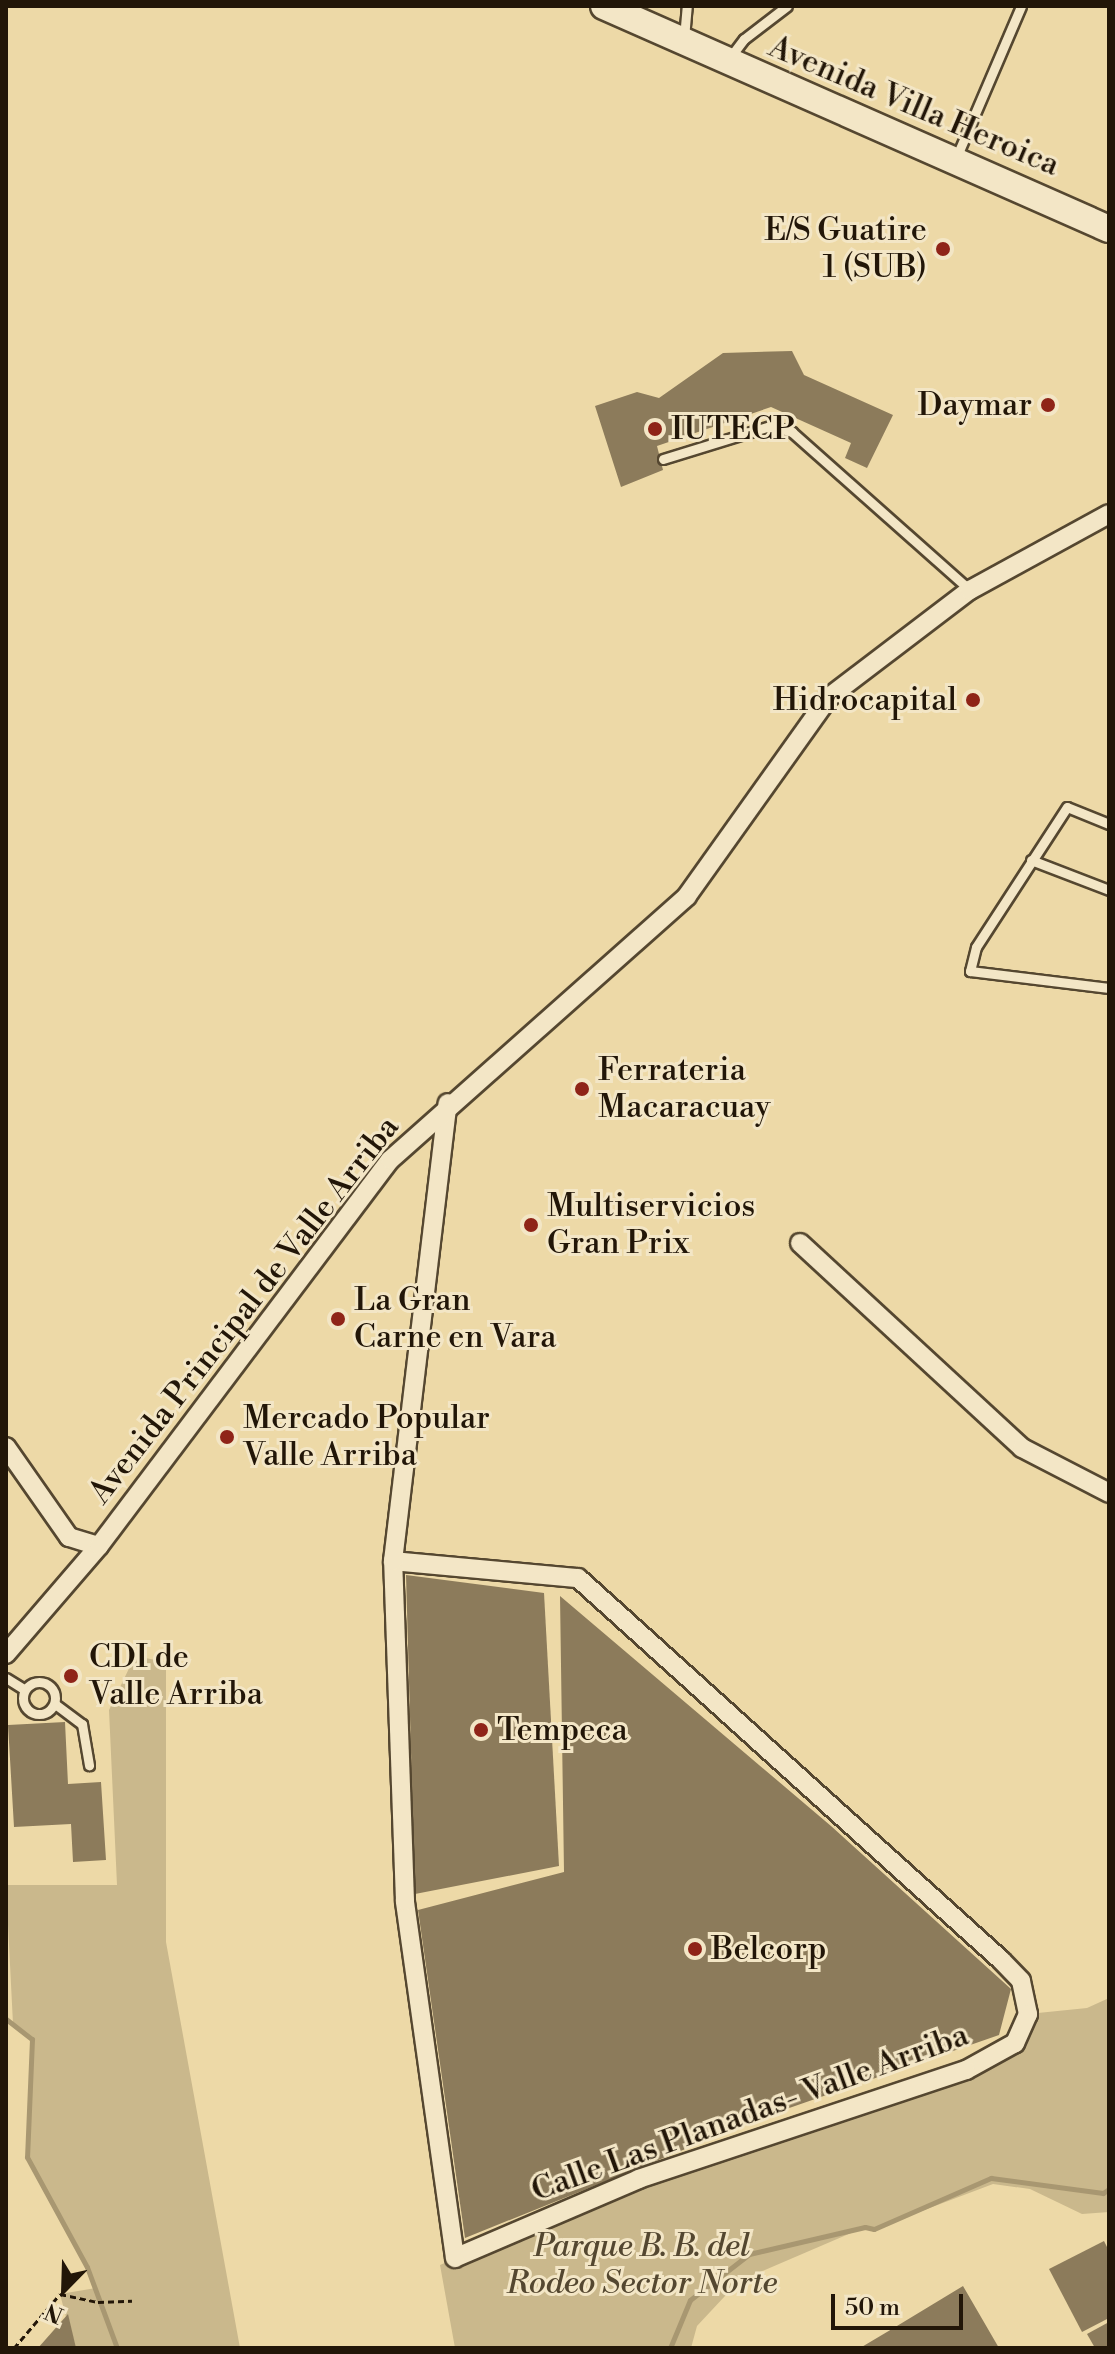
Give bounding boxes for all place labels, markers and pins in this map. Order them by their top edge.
place label: E/S Guatire 1 (SUB) [764,212,927,287]
marker: E/S Guatire 1 (SUB) [934,240,952,258]
place label: Daymar [918,386,1032,424]
marker: Daymar [1039,396,1057,414]
place label: IUTECP [671,410,795,448]
marker: IUTECP [646,420,664,438]
place label: Hidrocapital [773,681,957,719]
marker: Hidrocapital [964,691,982,709]
place label: Ferrateria Macaracuay [598,1052,771,1127]
marker: Ferrateria Macaracuay [573,1080,591,1098]
place label: Multiservicios Gran Prix [547,1188,755,1263]
marker: Multiservicios Gran Prix [522,1216,540,1234]
place label: La Gran Carne en Vara [354,1282,556,1357]
marker: La Gran Carne en Vara [329,1310,347,1328]
place label: Mercado Popular Valle Arriba [243,1400,490,1475]
marker: Mercado Popular Valle Arriba [218,1428,236,1446]
place label: CDI de Valle Arriba [89,1639,263,1714]
marker: CDI de Valle Arriba [60,1665,82,1687]
place label: Tempeca [497,1711,628,1749]
marker: Tempeca [472,1721,490,1739]
place label: Belcorp [711,1930,826,1968]
marker: Belcorp [686,1940,704,1958]

